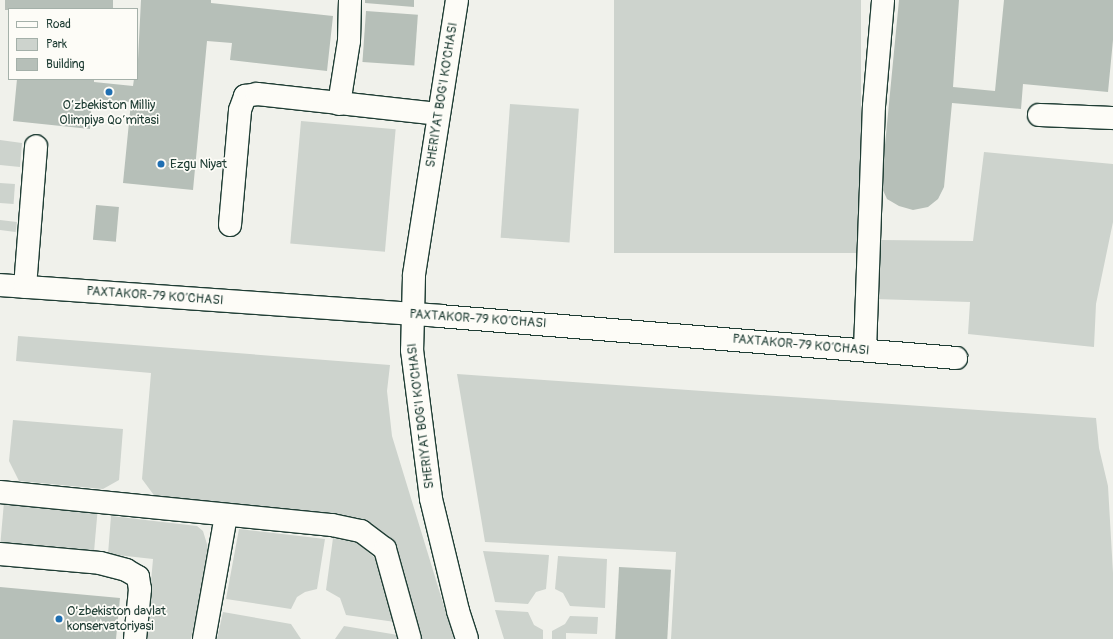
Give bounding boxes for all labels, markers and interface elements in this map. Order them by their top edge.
legend [8,8,138,80]
text: Road [46,17,71,32]
street label: SHERIYAT BOG'I KO'CHASI [423,21,461,169]
text: Park [46,37,67,52]
text: Building [46,57,85,72]
marker: O‘zbekiston Milliy Olimpiya Qo‘mitasi [104,87,114,97]
place label: O‘zbekiston Milliy Olimpiya Qo‘mitasi [59,98,159,129]
place label: Ezgu Niyat [170,156,227,172]
marker: Ezgu Niyat [155,158,167,170]
street label: PAXTAKOR-79 KO‘CHASI [86,283,224,309]
street label: PAXTAKOR-79 KO‘CHASI [409,306,547,332]
street label: PAXTAKOR-79 KO‘CHASI [732,331,870,359]
street label: SHERIYAT BOG'I KO'CHASI [404,342,438,490]
place label: O’zbekiston davlat konservatoriyasi [67,604,166,635]
marker: O’zbekiston davlat konservatoriyasi [54,614,64,624]

